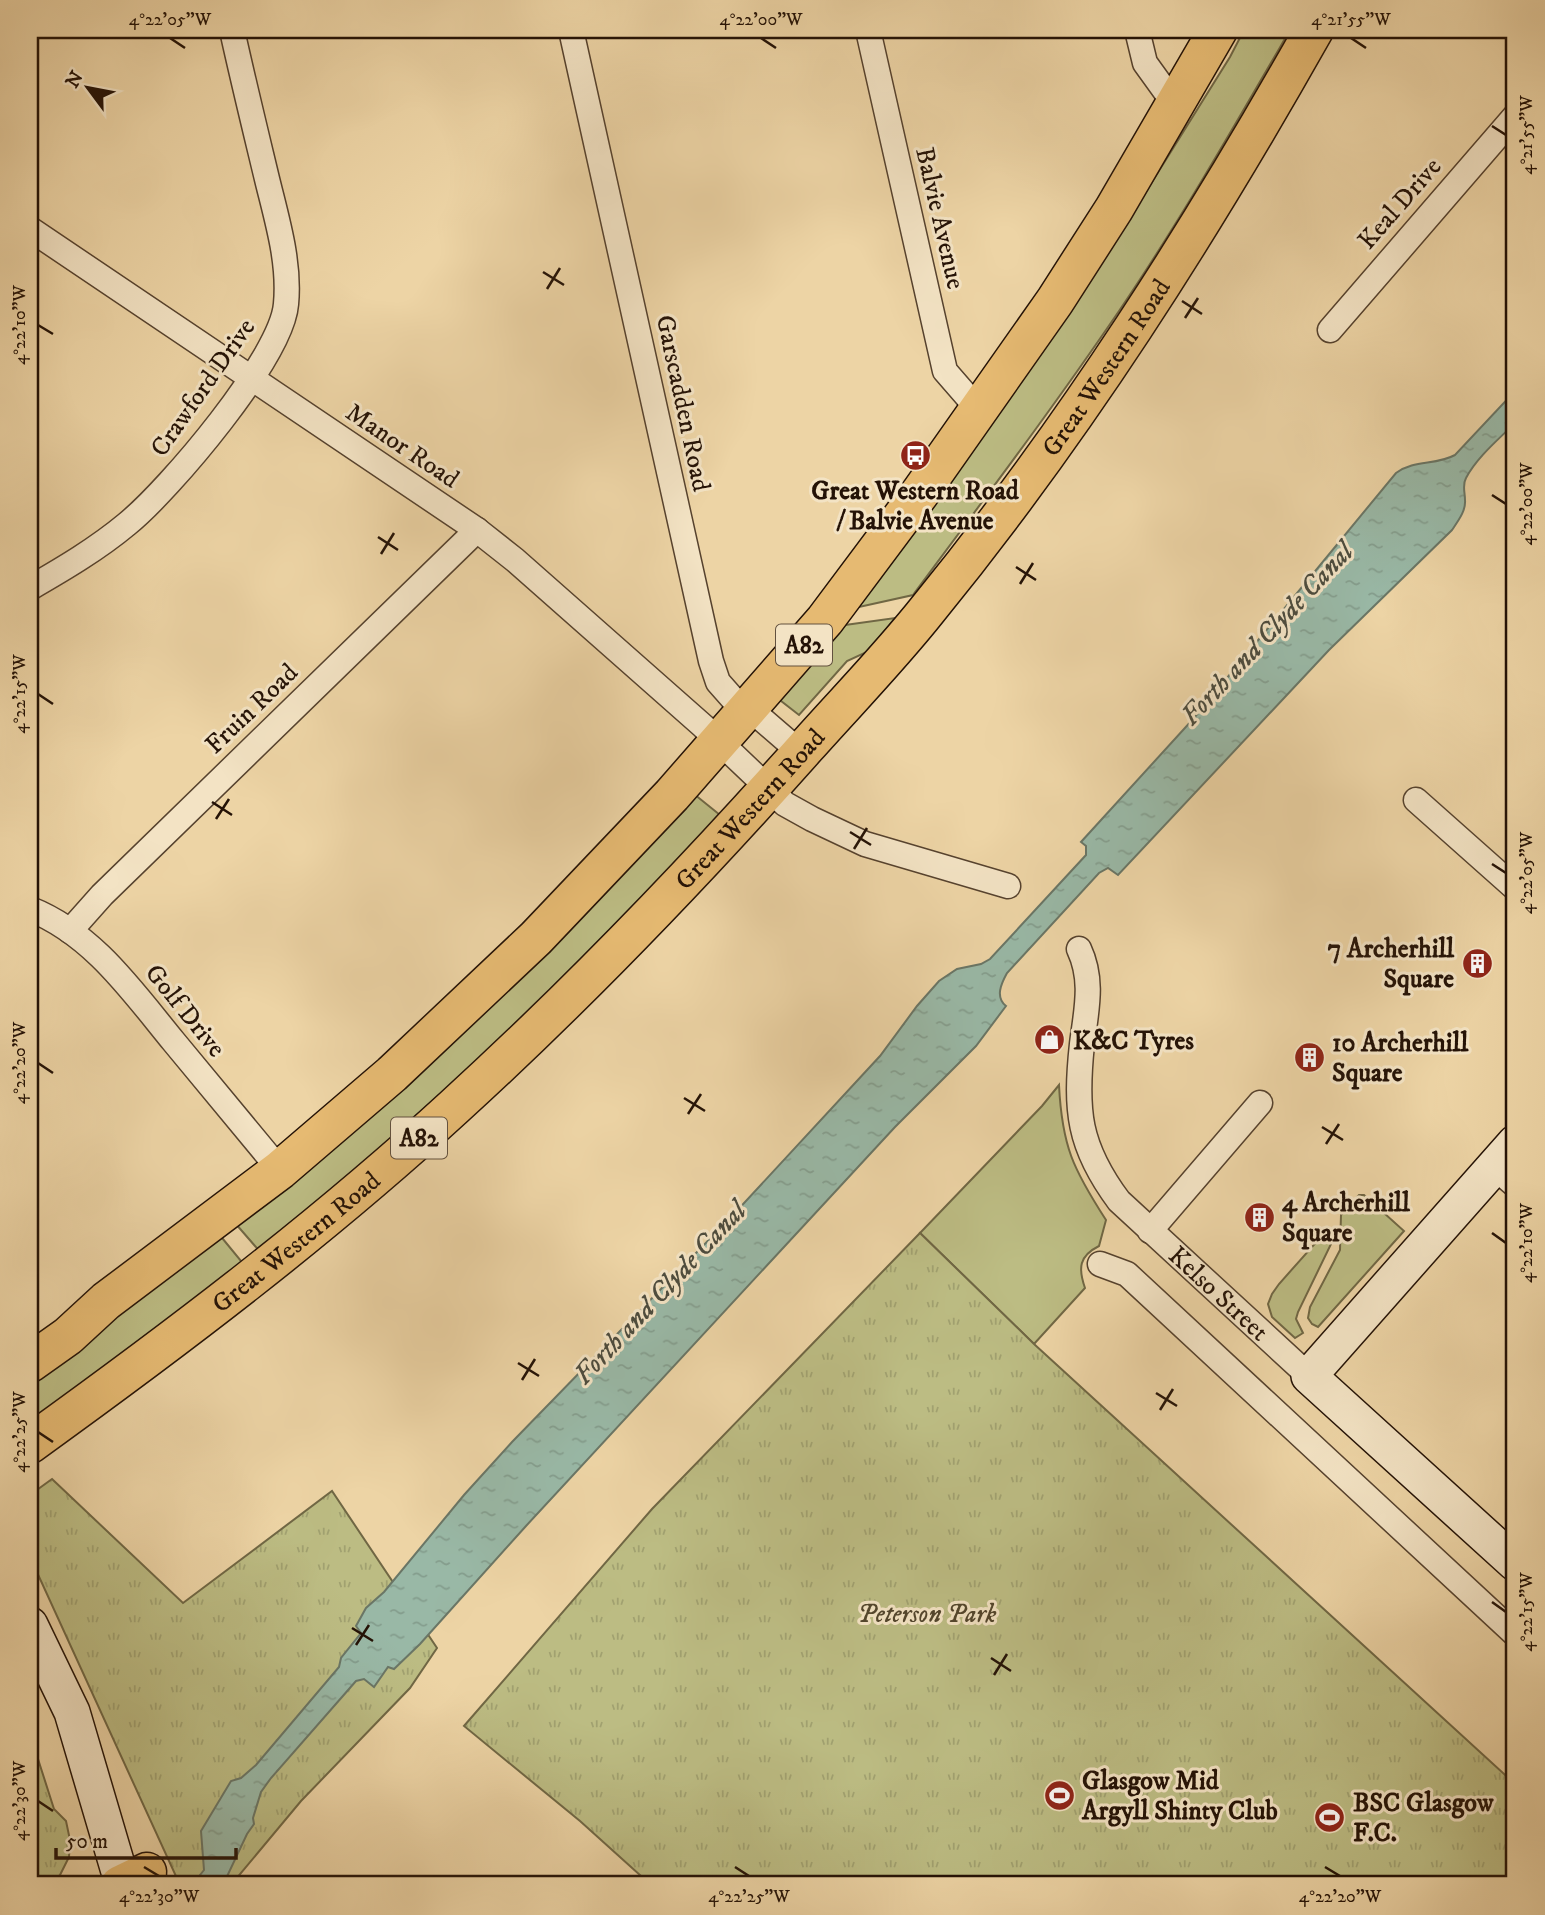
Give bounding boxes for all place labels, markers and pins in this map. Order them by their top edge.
bus stop icon: Great Western Road / Balvie Avenue [898,438,932,472]
place label: Great Western Road / Balvie Avenue [811,475,1020,538]
place label: 7 Archerhill Square [1328,933,1455,996]
building icon: 7 Archerhill Square [1460,946,1494,980]
shop icon: K&C Tyres [1033,1023,1067,1057]
place label: K&C Tyres [1073,1025,1194,1058]
place label: 10 Archerhill Square [1332,1027,1469,1090]
building icon: 10 Archerhill Square [1292,1040,1326,1074]
place label: 4 Archerhill Square [1282,1187,1411,1250]
building icon: 4 Archerhill Square [1242,1200,1276,1234]
place label: Glasgow Mid Argyll Shinty Club [1081,1765,1278,1828]
sports icon: Glasgow Mid Argyll Shinty Club [1042,1778,1076,1812]
place label: BSC Glasgow F.C. [1353,1787,1494,1850]
sports icon: BSC Glasgow F.C. [1313,1800,1347,1834]

